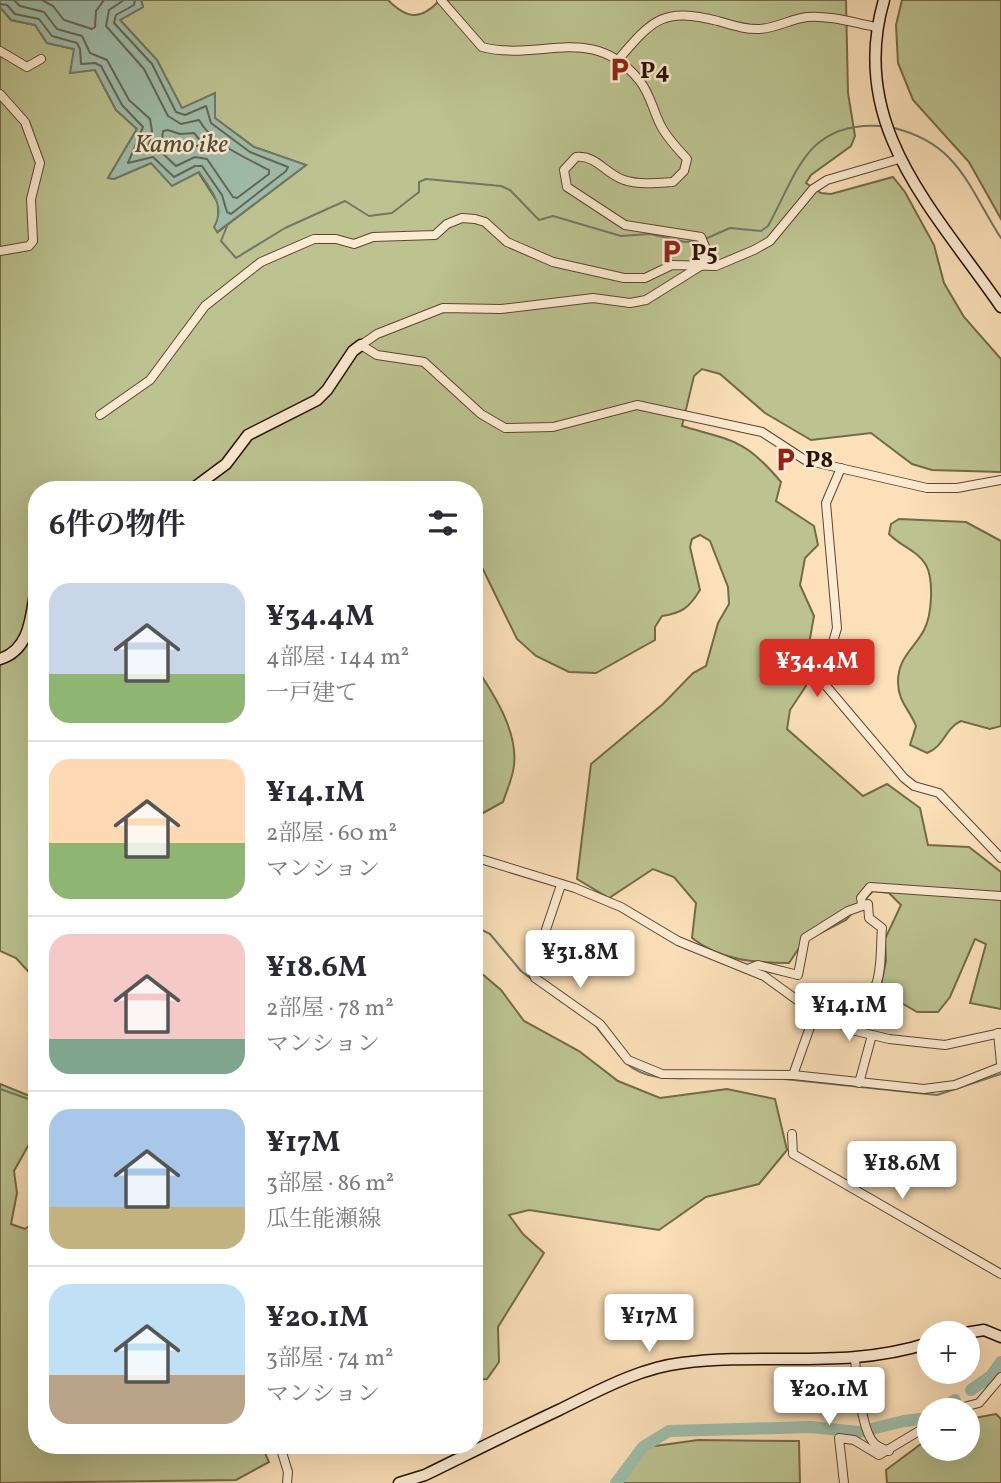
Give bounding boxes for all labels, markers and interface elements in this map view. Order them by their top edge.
place label: P4 [640,55,670,89]
parking icon: P4 [606,56,634,84]
water label: Kamo ike [134,127,228,163]
place label: P5 [691,237,718,271]
parking icon: P5 [657,238,685,266]
place label: P8 [805,444,833,478]
parking icon: P8 [771,445,799,473]
icon: filters [424,504,462,542]
text: 6件の物件 [49,505,185,547]
text: ¥34.4M [266,596,374,638]
icon: home [105,611,189,695]
pin: ¥34.4M [760,640,874,699]
text: 4部屋 · 144 m² [266,642,409,674]
text: ¥34.4M [776,646,858,678]
text: 一戸建て [266,678,358,710]
text: ¥14.1M [266,772,365,814]
icon: home [105,787,189,871]
text: 2部屋 · 60 m² [266,818,397,850]
text: マンション [266,854,380,886]
pin: ¥31.8M [523,930,637,990]
text: ¥31.8M [542,937,618,969]
text: ¥18.6M [266,947,367,989]
icon: home [105,962,189,1046]
pin: ¥14.1M [792,984,906,1043]
text: ¥14.1M [811,990,887,1022]
text: 2部屋 · 78 m² [266,993,394,1025]
text: マンション [266,1029,380,1061]
text: ¥17M [266,1122,340,1164]
icon: home [105,1137,189,1221]
pin: ¥18.6M [845,1142,959,1201]
text: ¥18.6M [863,1148,941,1180]
text: 3部屋 · 86 m² [266,1168,394,1200]
text: 瓜生能瀬線 [266,1204,381,1236]
pin: ¥17M [608,1294,690,1354]
text: ¥20.1M [266,1297,368,1339]
text: ¥17M [621,1301,678,1333]
icon: home [105,1312,189,1396]
map controls [917,1321,980,1461]
button: + [917,1321,980,1384]
text: 3部屋 · 74 m² [266,1343,394,1375]
pin: ¥20.1M [772,1368,886,1427]
text: ¥20.1M [790,1374,868,1406]
text: マンション [266,1379,380,1411]
button: − [917,1398,980,1461]

